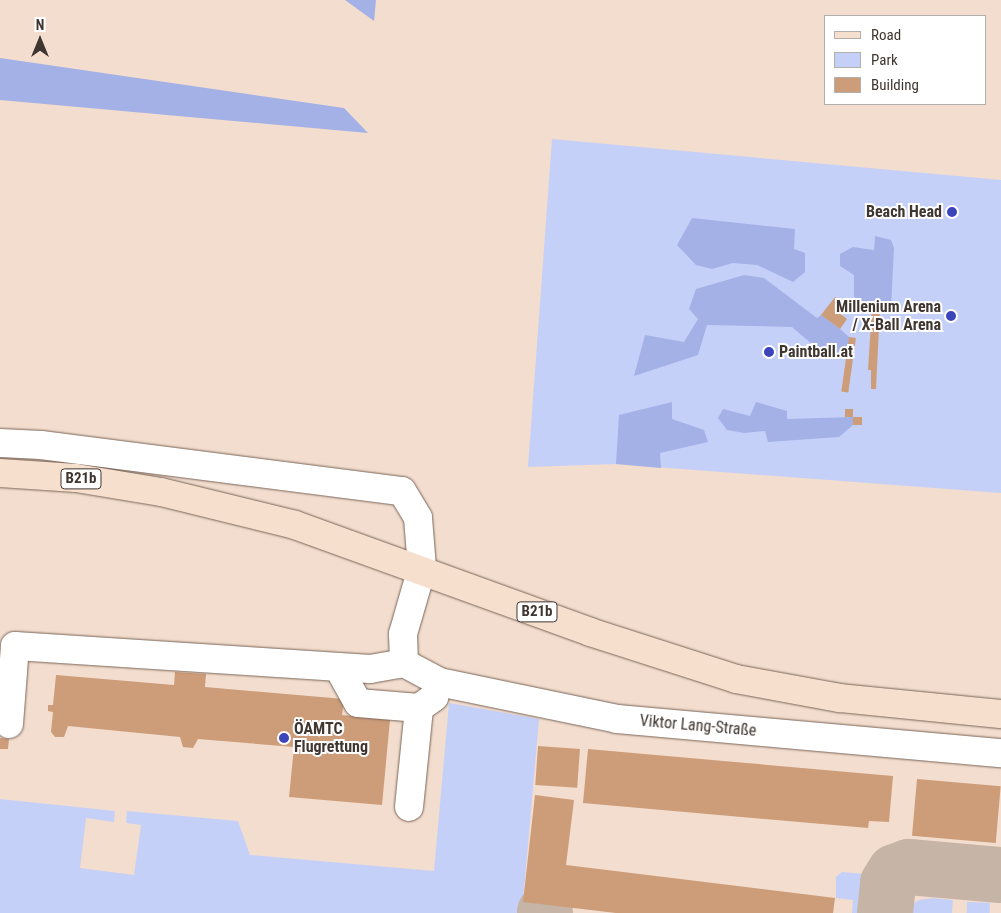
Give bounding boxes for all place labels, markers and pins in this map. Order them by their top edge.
place label: Beach Head [866,202,942,222]
marker: Beach Head [946,206,958,218]
place label: Millenium Arena / X-Ball Arena [836,297,941,335]
marker: Millenium Arena / X-Ball Arena [945,310,957,322]
place label: Paintball.at [779,342,853,362]
marker: Paintball.at [763,346,775,358]
place label: ÖAMTC Flugrettung [294,719,368,757]
marker: ÖAMTC Flugrettung [278,732,290,744]

